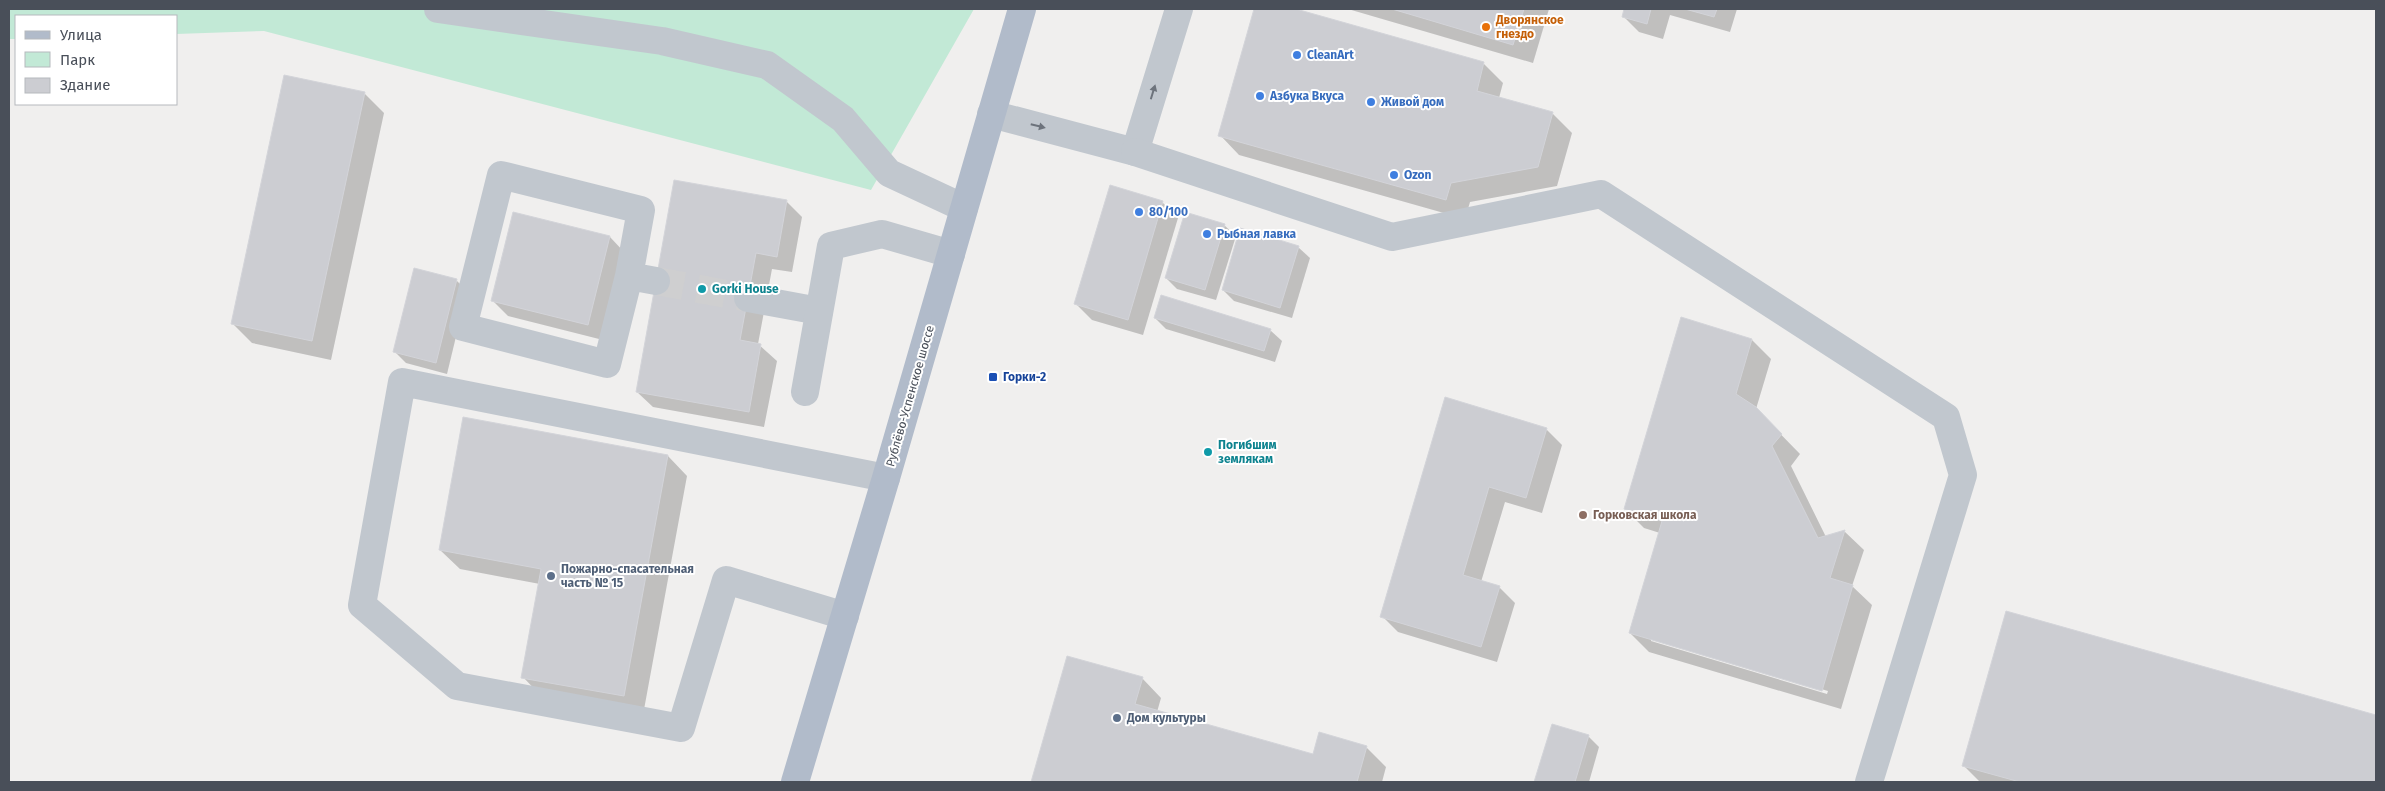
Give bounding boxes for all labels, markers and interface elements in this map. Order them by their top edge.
place label: Дворянское гнездо [1495,13,1564,41]
legend [15,15,178,105]
marker: Дворянское гнездо [1480,21,1492,33]
text: Улица [60,26,102,44]
place label: CleanArt [1307,48,1354,62]
marker: CleanArt [1291,49,1303,61]
text: Парк [60,51,95,69]
text: Здание [60,76,110,94]
one-way arrow [1150,85,1158,100]
place label: Азбука Вкуса [1269,89,1345,103]
marker: Азбука Вкуса [1254,90,1266,102]
place label: Живой дом [1380,95,1444,109]
marker: Живой дом [1365,96,1377,108]
one-way arrow [1031,122,1046,130]
place label: Ozon [1404,168,1432,182]
marker: Ozon [1388,169,1400,181]
place label: 80/100 [1149,205,1188,219]
marker: 80/100 [1133,206,1145,218]
place label: Рыбная лавка [1217,227,1297,241]
marker: Рыбная лавка [1201,228,1213,240]
place label: Gorki House [712,282,779,296]
marker: Gorki House [696,283,708,295]
street label: Рублёво-Успенское шоссе [883,324,937,468]
place label: Горки-2 [1003,370,1046,384]
marker: Горки-2 [987,371,999,383]
place label: Погибшим землякам [1218,438,1277,466]
marker: Погибшим землякам [1202,446,1214,458]
place label: Горковская школа [1593,508,1697,522]
marker: Горковская школа [1577,509,1589,521]
place label: Пожарно-спасательная часть № 15 [561,562,694,590]
marker: Пожарно-спасательная часть № 15 [545,570,557,582]
place label: Дом культуры [1126,711,1206,725]
marker: Дом культуры [1111,712,1123,724]

